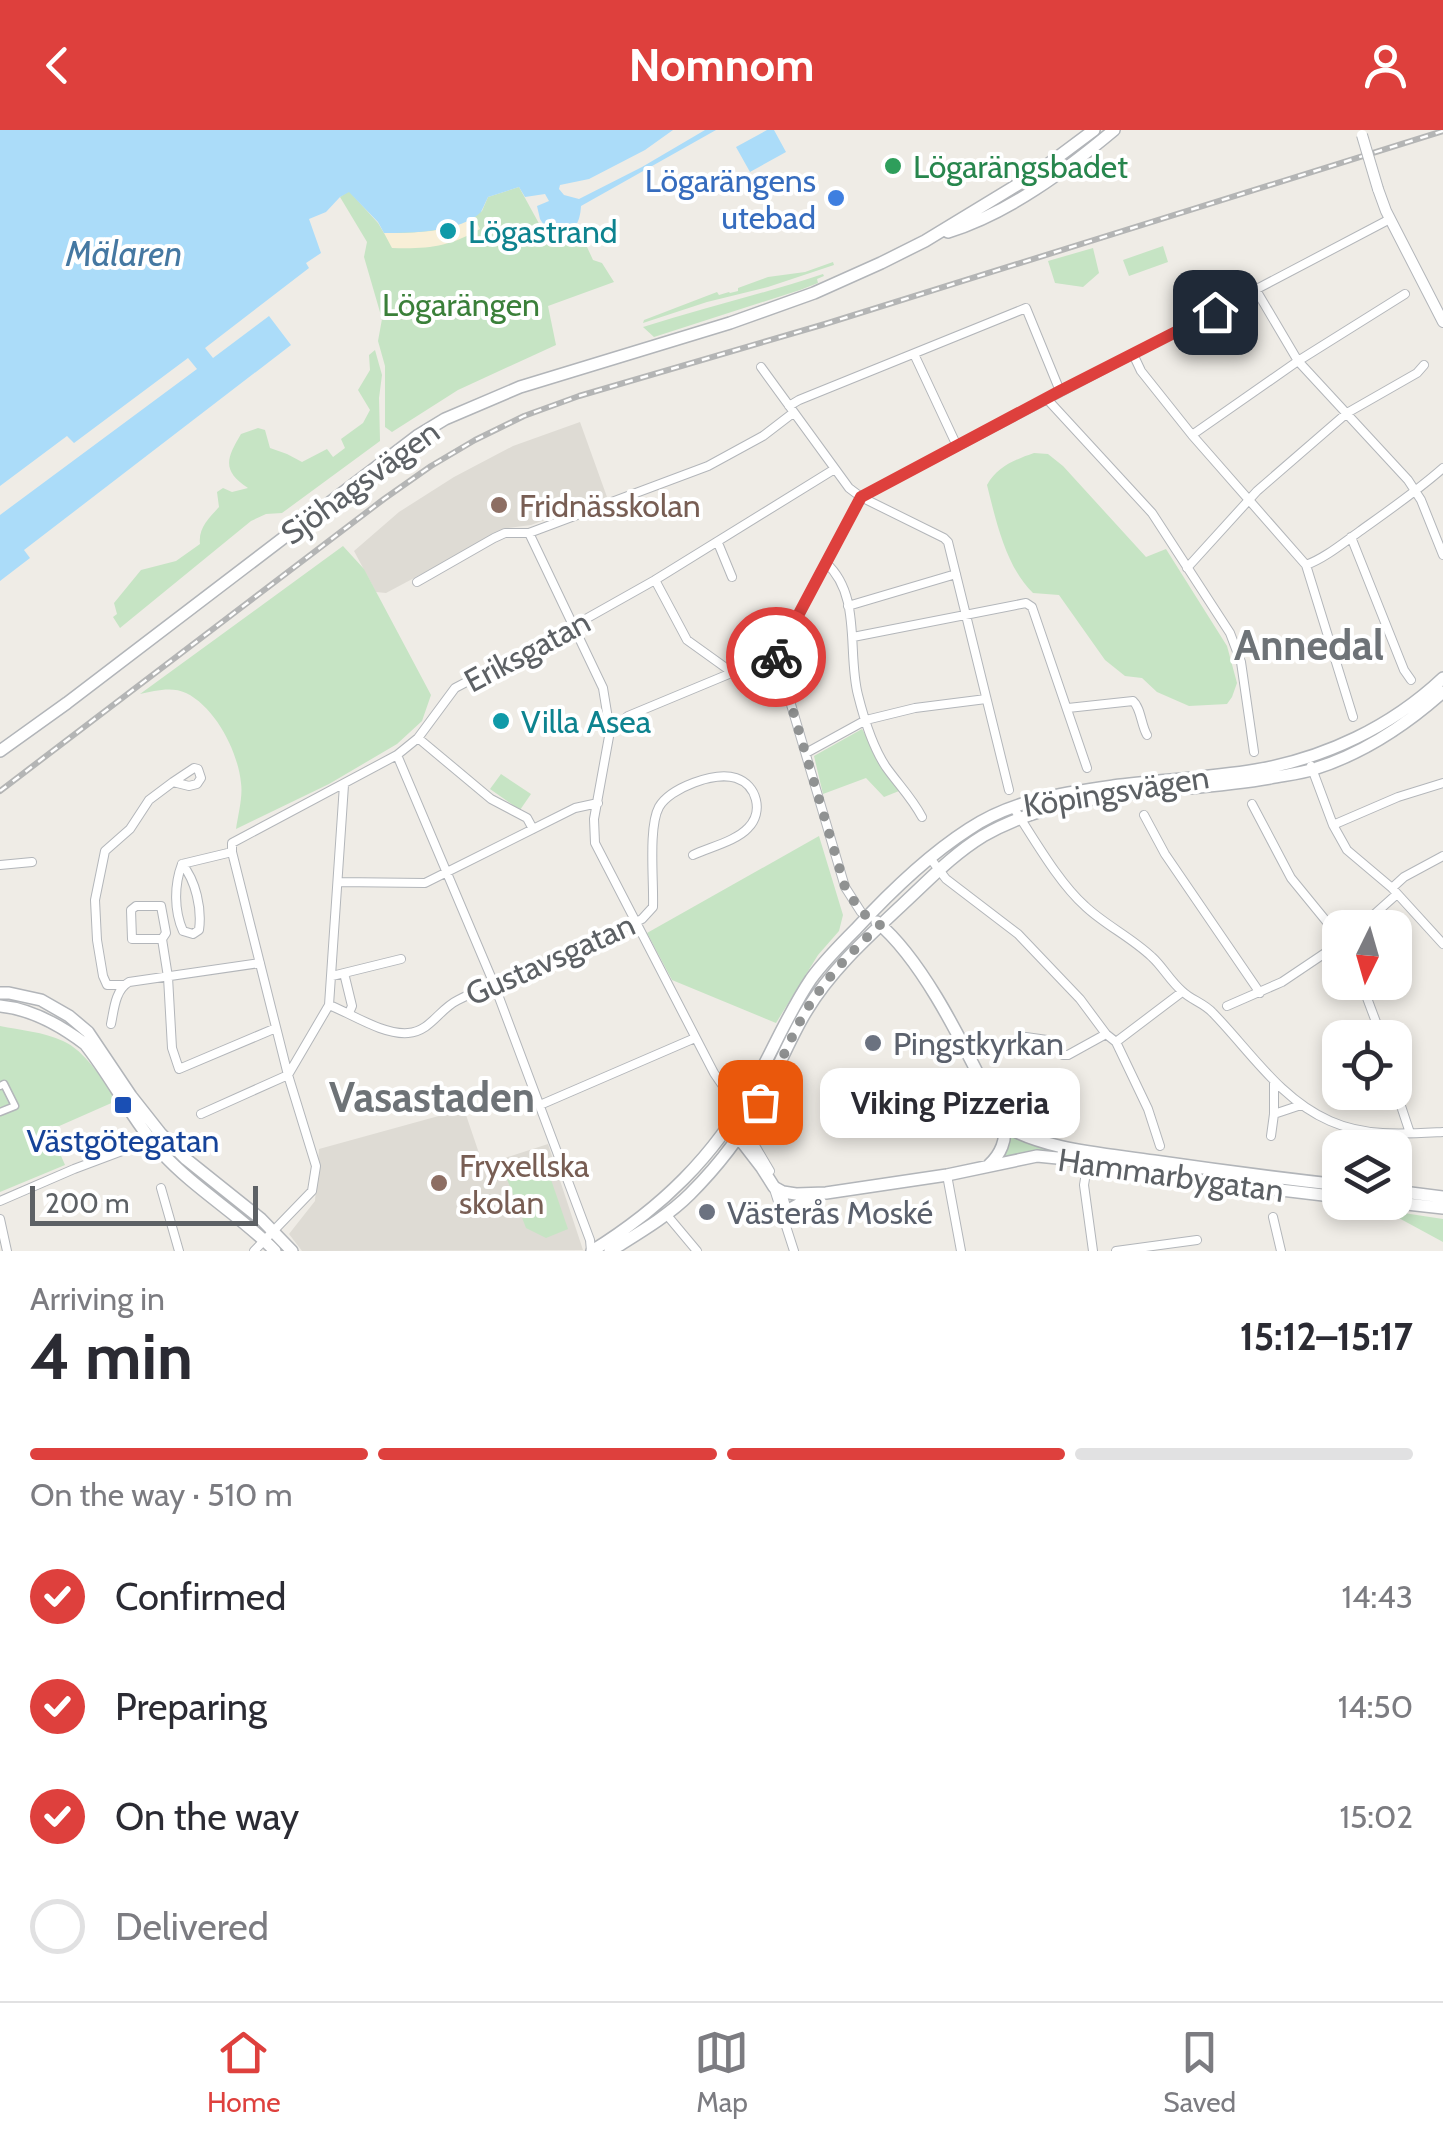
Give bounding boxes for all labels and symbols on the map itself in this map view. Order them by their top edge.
place label: Lögarängsbadet [913,147,1128,186]
marker: Lögarängsbadet [882,155,904,177]
place label: Lögarängens utebad [645,161,816,237]
marker: Lögarängens utebad [825,187,847,209]
place label: Lögastrand [468,212,618,251]
marker: Lögastrand [437,220,459,242]
water label: Mälaren [65,232,182,275]
pin [1173,270,1258,355]
park label: Lögarängen [382,285,540,324]
street label: Sjöhagsvägen [273,412,447,552]
place label: Fridnässkolan [519,486,701,525]
marker: Fridnässkolan [488,494,510,516]
street label: Eriksgatan [457,602,597,700]
courier [726,607,826,707]
district label: Annedal [1234,619,1384,671]
place label: Villa Asea [521,702,652,741]
marker: Villa Asea [490,710,512,732]
street label: Köpingsvägen [1020,757,1212,825]
street label: Gustavsgatan [460,904,640,1014]
north arrow [1322,910,1412,1000]
place label: Pingstkyrkan [893,1024,1064,1063]
marker: Pingstkyrkan [862,1032,884,1054]
pin [718,1060,803,1145]
callout: Viking Pizzeria [820,1067,1080,1137]
district label: Vasastaden [329,1071,535,1123]
marker: Västgötegatan [112,1094,134,1116]
place label: Västgötegatan [27,1121,220,1160]
street label: Hammarbygatan [1056,1140,1286,1210]
place label: Fryxellska skolan [459,1146,590,1222]
marker: Fryxellska skolan [428,1172,450,1194]
scale bar [30,1181,258,1226]
place label: Västerås Moské [727,1193,933,1232]
marker: Västerås Moské [696,1201,718,1223]

